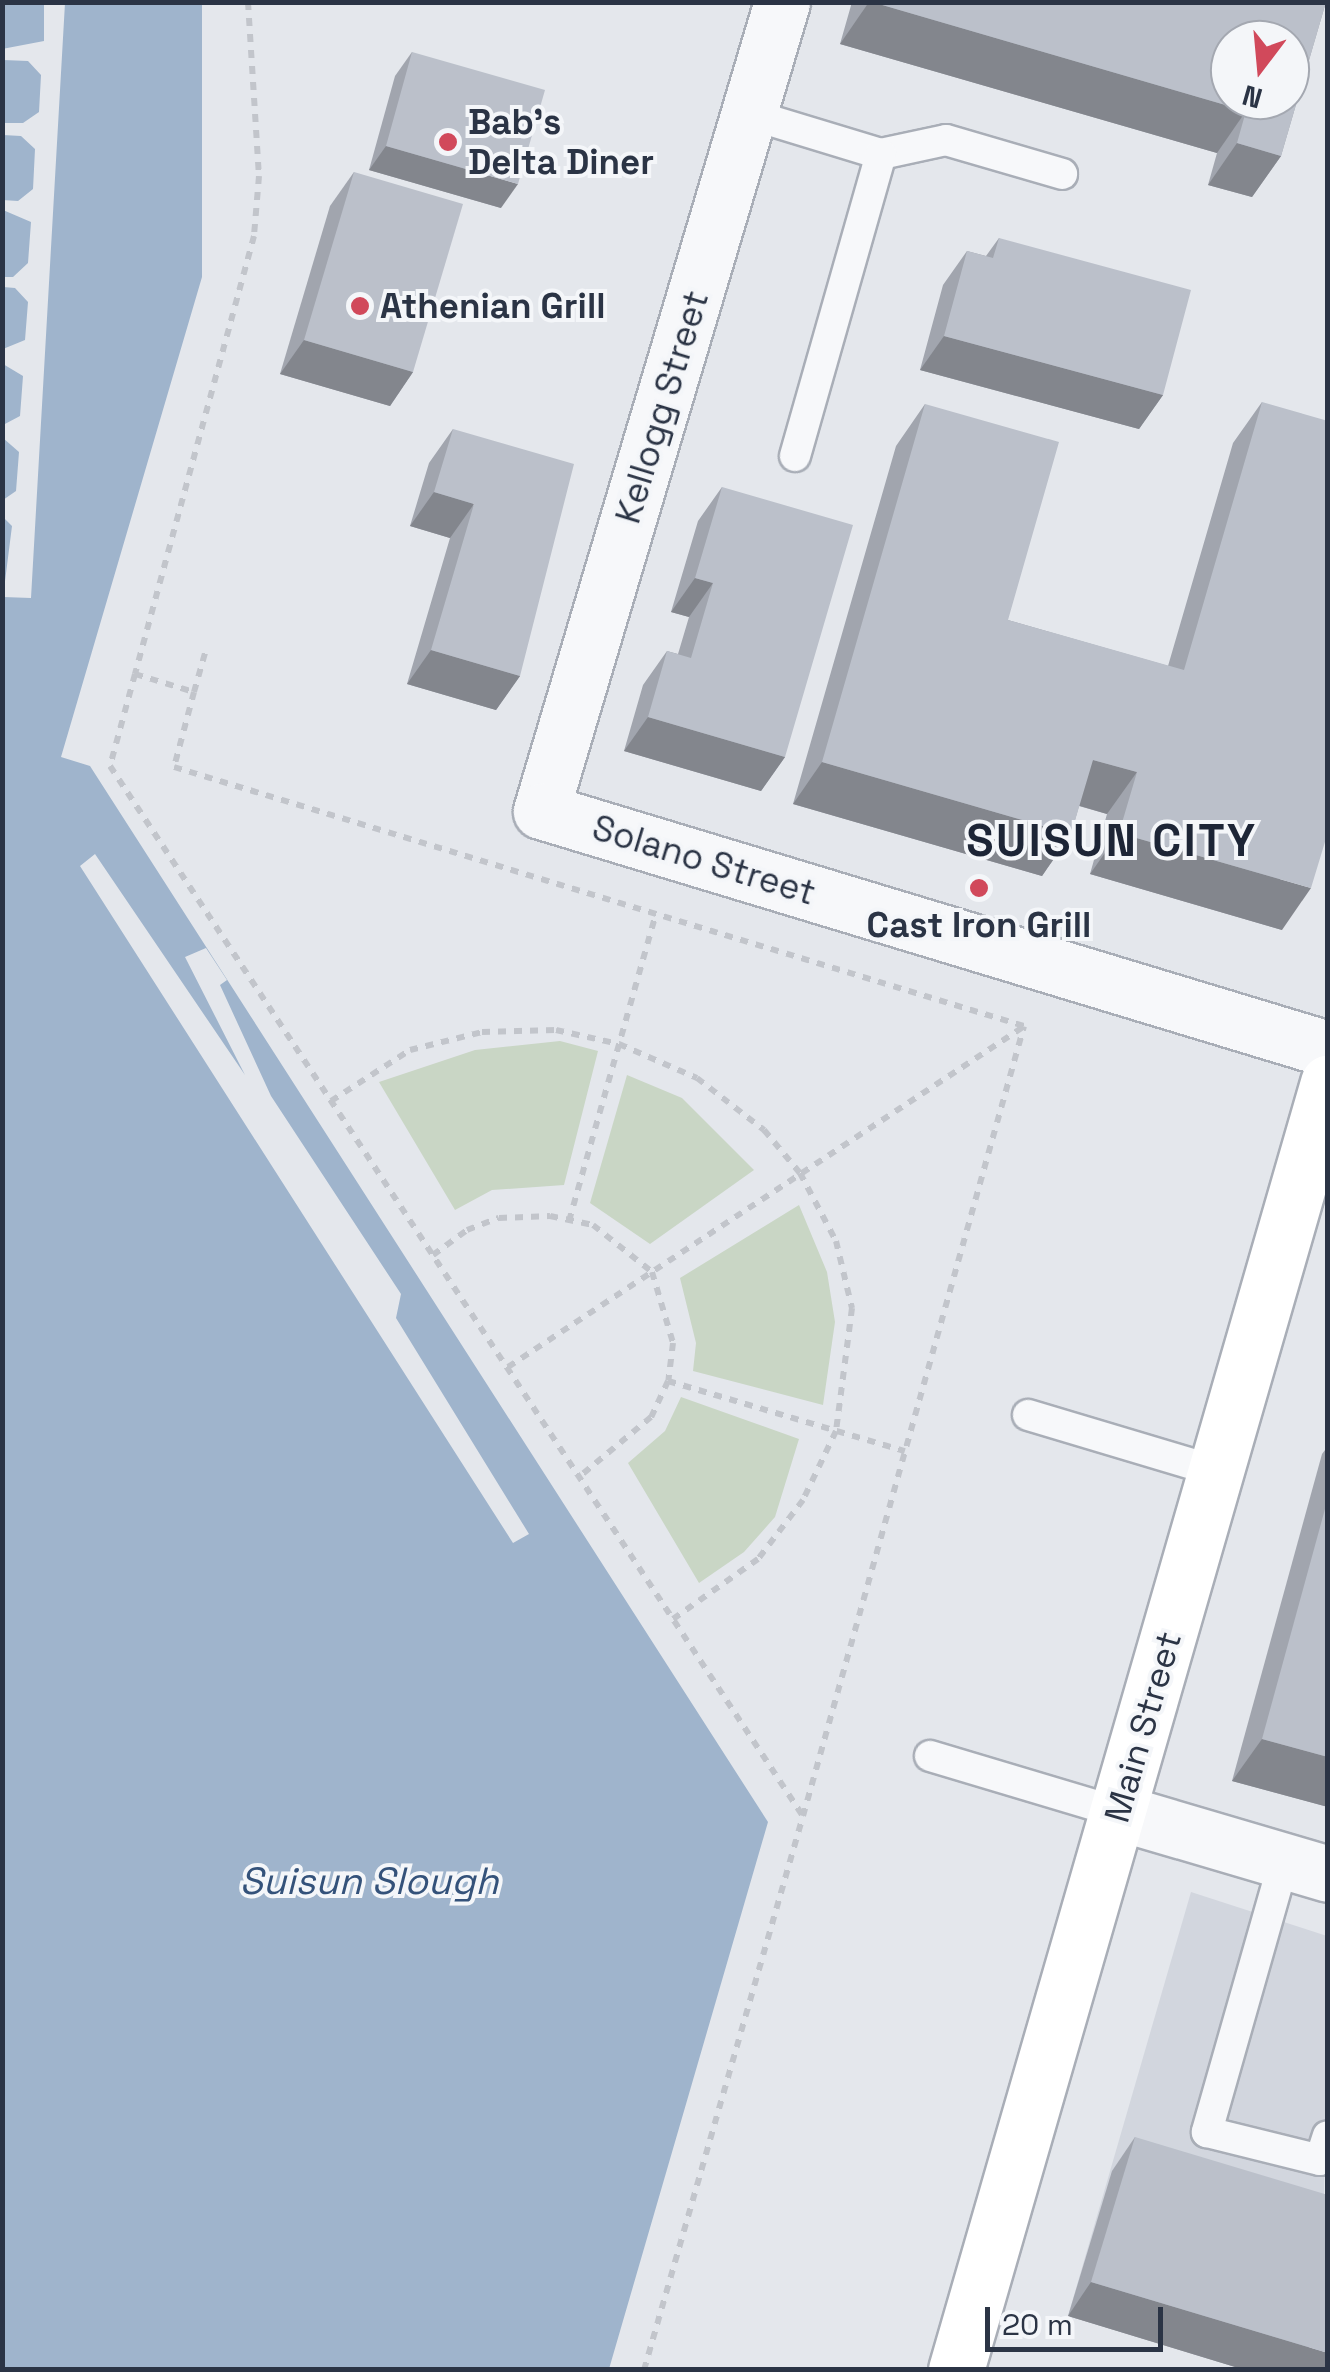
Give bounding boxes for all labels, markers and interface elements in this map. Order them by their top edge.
north arrow [1210,20,1310,120]
text: N [1238,77,1266,117]
place label: Bab's Delta Diner [468,101,654,183]
marker: Bab's Delta Diner [437,131,459,153]
place label: Athenian Grill [380,285,606,327]
street label: Kellogg Street [607,286,717,528]
marker: Athenian Grill [349,295,371,317]
street label: Solano Street [587,806,821,914]
district label: SUISUN CITY [966,814,1258,868]
marker: Cast Iron Grill [968,877,990,899]
place label: Cast Iron Grill [867,904,1091,946]
street label: Main Street [1096,1627,1190,1827]
water label: Suisun Slough [239,1859,499,1905]
scale bar [990,2287,1168,2349]
text: 20 m [1002,2305,1073,2344]

